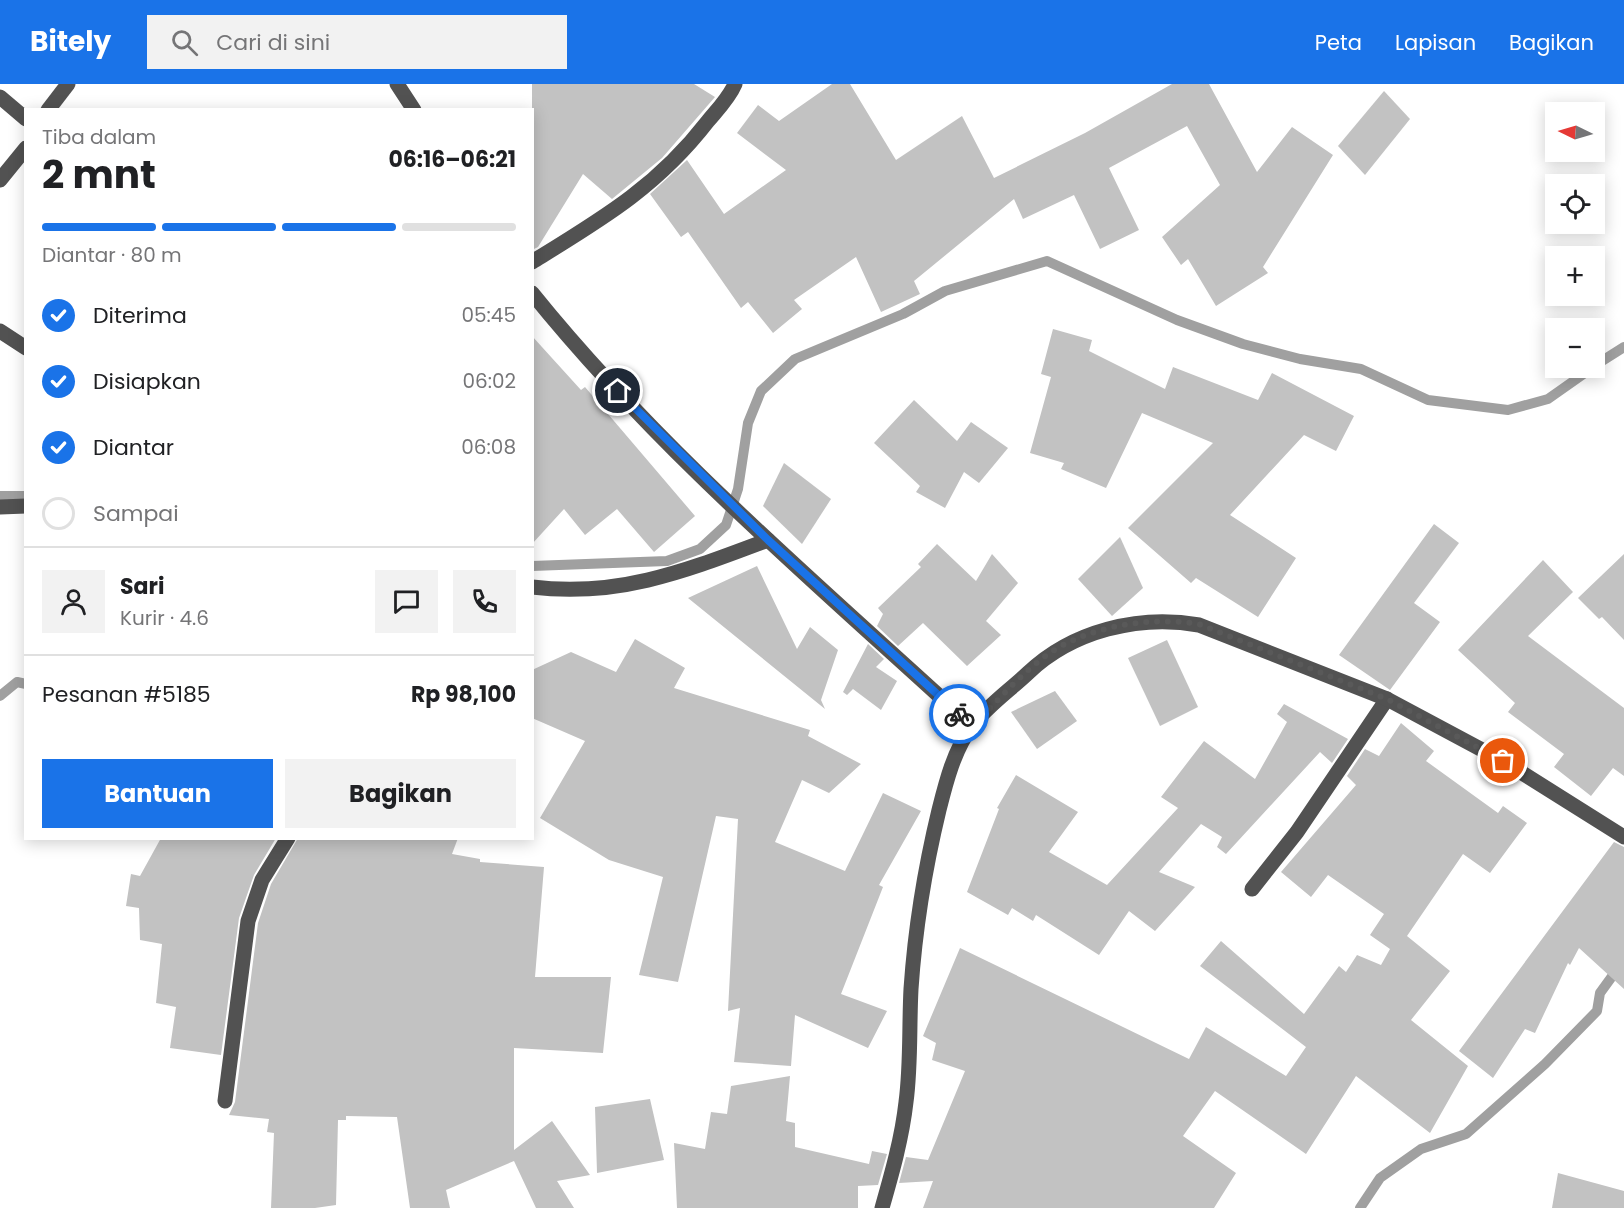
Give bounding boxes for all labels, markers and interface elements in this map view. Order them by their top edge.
search box [147,15,567,69]
text: Bitely [30,22,111,61]
icon: search [168,26,201,59]
text: Cari di sini [216,27,330,58]
text: Peta [1315,28,1362,57]
text: Lapisan [1395,28,1476,57]
text: Bagikan [1509,28,1594,57]
north arrow [1545,102,1605,162]
map controls [1545,102,1605,378]
text: Tiba dalam [42,123,156,151]
text: 06:16–06:21 [388,144,516,175]
text: 2 mnt [42,147,156,202]
button: locate [1545,174,1605,234]
text: Diantar · 80 m [42,241,182,269]
button: + [1545,246,1605,306]
icon: check [42,299,75,332]
text: Diterima [93,300,187,331]
text: 05:45 [461,301,516,329]
button: − [1545,318,1605,378]
icon: check [42,365,75,398]
pin [592,365,643,416]
text: Disiapkan [93,366,201,397]
text: 06:02 [462,367,516,395]
icon: home [601,374,634,407]
icon: check [42,431,75,464]
text: Diantar [93,432,174,463]
text: 06:08 [461,433,516,461]
text: Sampai [93,498,179,529]
button: person [42,570,105,633]
button: chat [375,570,438,633]
button: phone [453,570,516,633]
text: Sari [120,571,164,602]
text: Kurir · 4.6 [120,604,209,632]
text: Pesanan #5185 [42,679,211,710]
text: Rp 98,100 [411,679,516,710]
courier [929,684,989,744]
icon: bike [943,698,976,731]
pin [1477,735,1528,786]
icon: bag [1486,744,1519,777]
button: Bantuan [42,759,273,828]
button: Bagikan [285,759,516,828]

